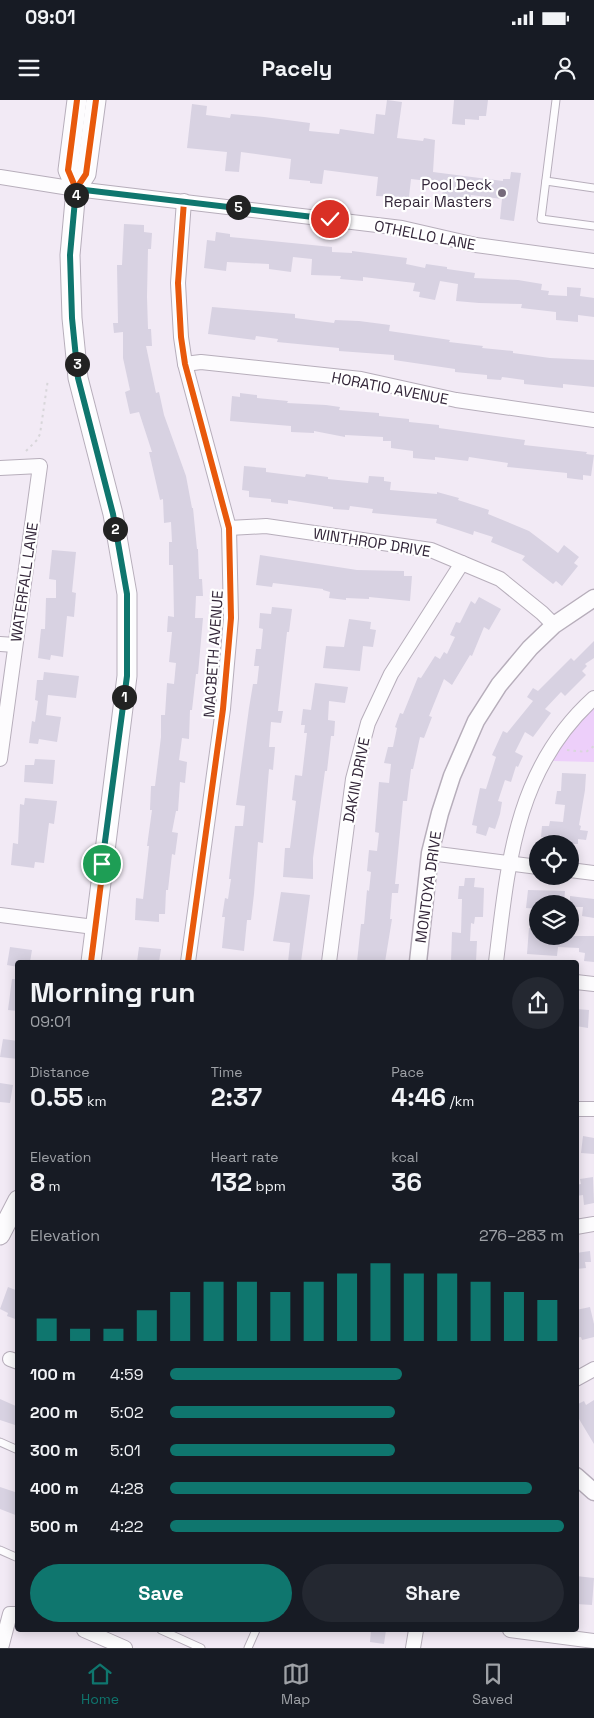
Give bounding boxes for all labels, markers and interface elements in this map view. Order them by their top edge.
text: 09:01 [25,5,76,30]
icon: menu [15,54,43,82]
text: Pacely [262,54,332,82]
icon: person [551,54,579,82]
place label: Pool Deck Repair Masters [384,175,492,211]
pin: 4 [64,182,88,208]
text: 4 [72,186,81,204]
marker: Pool Deck Repair Masters [496,187,508,199]
pin: 5 [226,194,250,220]
text: 5 [234,198,243,216]
pin [309,198,351,240]
icon: check [316,205,344,233]
street label: OTHELLO LANE [373,216,477,254]
pin: 3 [64,352,90,376]
text: 3 [73,355,82,373]
street label: HORATIO AVENUE [330,367,450,409]
pin: 2 [102,516,128,542]
text: 2 [111,520,120,538]
street label: WATERFALL LANE [6,521,42,643]
street label: WINTHROP DRIVE [312,523,432,561]
street label: MACBETH AVENUE [199,590,227,718]
pin: 1 [112,684,136,710]
text: 1 [121,688,128,706]
street label: DAKIN DRIVE [338,736,374,824]
street label: MONTOYA DRIVE [411,830,445,944]
map controls [529,835,579,945]
button: locate [529,835,579,885]
pin [81,843,123,885]
icon: arrive [88,850,116,878]
button: layers [529,895,579,945]
text: Morning run [30,974,195,1010]
button: share [512,977,564,1029]
text: 09:01 [30,1011,71,1032]
text: Distance [30,1063,90,1081]
text: Time [211,1063,243,1081]
text: Pace [391,1063,424,1081]
text: 0.55 [30,1081,83,1113]
text: 2:37 [211,1081,262,1113]
text: 4:46 [391,1081,446,1113]
text: km [83,1092,107,1110]
text: /km [446,1092,474,1110]
text: Elevation [30,1148,91,1166]
text: Heart rate [211,1148,279,1166]
text: kcal [391,1148,418,1166]
text: 8 [30,1166,45,1198]
text: 132 [211,1166,252,1198]
text: 36 [391,1166,422,1198]
text: m [45,1177,61,1195]
text: bpm [252,1177,286,1195]
text: Elevation [30,1225,100,1246]
text: 276–283 m [479,1225,564,1246]
text: 100 m [30,1364,76,1385]
text: 4:59 [110,1364,143,1385]
text: 200 m [30,1402,78,1423]
text: 5:02 [110,1402,144,1423]
text: 300 m [30,1440,78,1461]
text: 5:01 [110,1440,141,1461]
text: 400 m [30,1478,79,1499]
text: 4:28 [110,1478,144,1499]
text: 500 m [30,1516,78,1537]
text: 4:22 [110,1516,143,1537]
button: Save [30,1564,292,1622]
button: Share [302,1564,564,1622]
tab: Home [81,1660,119,1708]
tab: Map [281,1660,310,1708]
tab: Saved [472,1660,513,1708]

